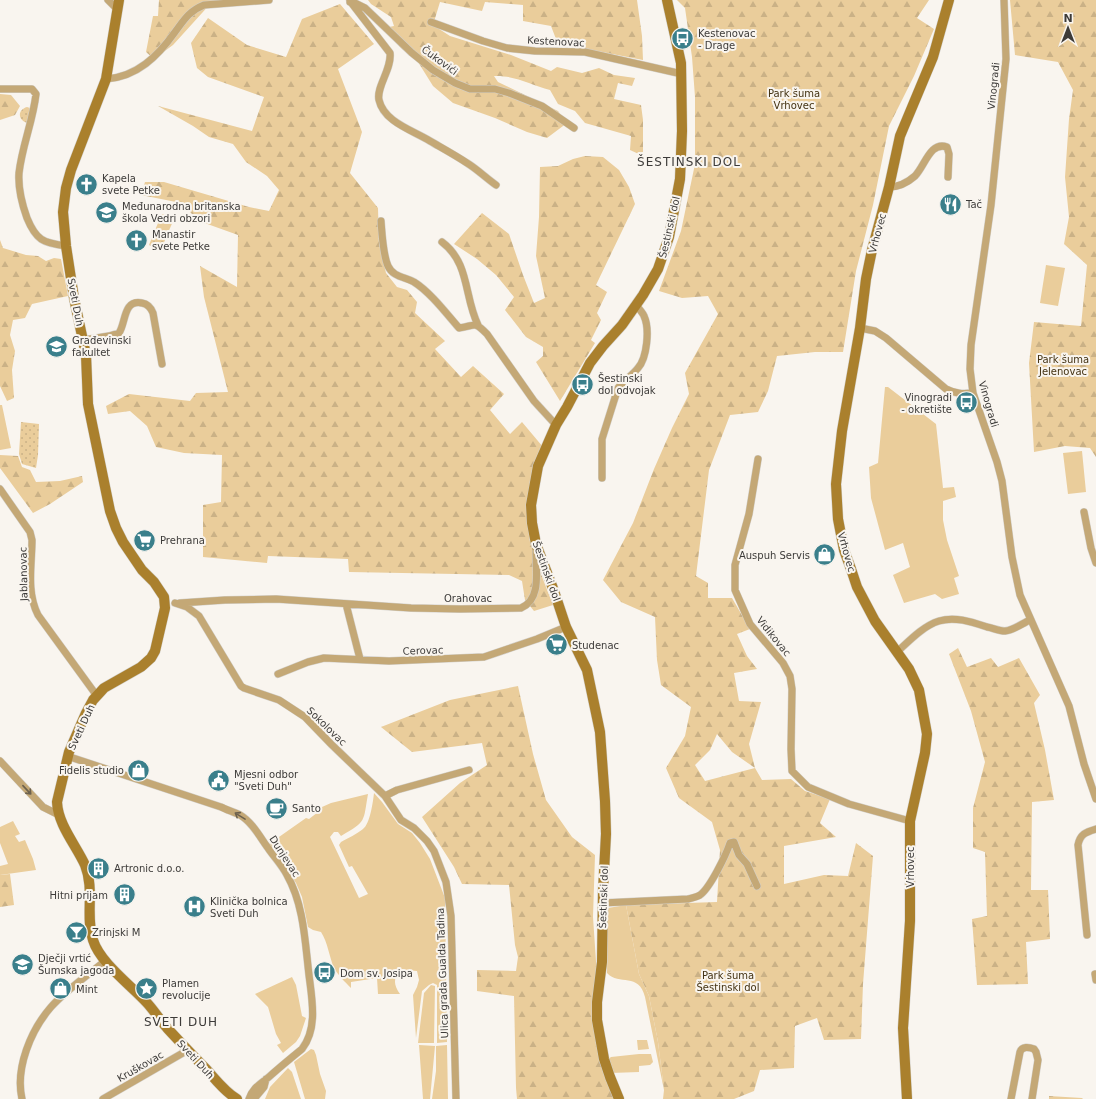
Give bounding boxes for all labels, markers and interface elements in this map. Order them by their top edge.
north arrow [1048,8,1088,48]
text: N [1063,12,1073,25]
bus stop icon: Kestenovac - Drage [670,26,696,52]
place label: Kestenovac - Drage [698,28,756,51]
street label: Kestenovac [527,35,585,48]
street label: Čukovići [420,43,460,77]
street label: Vinogradi [986,62,1001,110]
park label: Park šuma Vrhovec [768,88,820,111]
district label: ŠESTINSKI DOL [637,154,741,169]
church icon: Kapela svete Petke [74,171,100,197]
place label: Kapela svete Petke [102,173,160,196]
restaurant icon: Tač [937,191,963,217]
street label: Šestinski dol [656,195,682,259]
school or university icon: Međunarodna britanska škola Vedri obzori [93,199,119,225]
place label: Tač [965,199,982,210]
place label: Međunarodna britanska škola Vedri obzori [122,201,241,224]
street label: Vrhovec [867,212,888,254]
church icon: Manastir svete Petke [124,227,150,253]
place label: Manastir svete Petke [152,229,210,252]
street label: Sveti Duh [65,277,86,327]
school or university icon: Građevinski fakultet [44,333,70,359]
place label: Građevinski fakultet [72,335,131,358]
park label: Park šuma Jelenovac [1037,354,1089,377]
bus stop icon: Šestinski dol odvojak [570,371,596,397]
place label: Šestinski dol odvojak [598,372,656,396]
street label: Vinogradi [977,380,1000,429]
bus stop icon: Vinogradi - okretište [954,390,980,416]
place label: Vinogradi - okretište [901,392,952,415]
supermarket icon: Prehrana [131,527,157,553]
street label: Vrhovec [836,531,857,573]
place label: Prehrana [160,535,205,546]
street label: Šestinski dol [531,539,563,603]
shop icon: Auspuh Servis [812,542,838,568]
street label: Jablanovac [18,547,29,602]
place label: Auspuh Servis [739,550,810,561]
street label: Orahovac [444,593,492,604]
street label: Vidikovac [754,614,793,658]
supermarket icon: Studenac [543,632,569,658]
place label: Studenac [572,640,619,651]
street label: Cerovac [402,644,444,657]
street label: Sveti Duh [66,703,97,752]
street label: Sokolovac [305,705,349,748]
shop icon: Fidelis studio [126,757,152,783]
place label: Fidelis studio [59,765,124,776]
public building icon: Mjesni odbor "Sveti Duh" [206,767,232,793]
place label: Mjesni odbor "Sveti Duh" [234,769,299,792]
one-way arrow [22,785,32,795]
cafe icon: Santo [264,795,290,821]
place label: Santo [292,803,321,814]
one-way arrow [235,812,246,820]
street label: Dunjevac [267,834,302,879]
street label: Vrhovec [905,847,916,887]
building icon: Artronic d.o.o. [86,855,112,881]
place label: Artronic d.o.o. [114,863,184,874]
street label: Šestinski dol [596,865,610,929]
building icon: Hitni prijam [111,882,137,908]
place label: Hitni prijam [50,890,108,901]
hospital icon: Klinička bolnica Sveti Duh [181,894,207,920]
place label: Klinička bolnica Sveti Duh [210,896,288,919]
street label: Ulica grada Gualda Tadina [435,907,450,1039]
bar icon: Zrinjski M [63,919,89,945]
place label: Zrinjski M [92,927,140,938]
school or university icon: Dječji vrtić Šumska jagoda [9,951,35,977]
place label: Dječji vrtić Šumska jagoda [38,953,114,976]
bus stop icon: Dom sv. Josipa [312,960,338,986]
place label: Dom sv. Josipa [340,968,413,979]
park label: Park šuma Šestinski dol [697,970,759,993]
shop icon: Mint [47,976,73,1002]
place icon: Plamen revolucije [133,976,159,1002]
place label: Plamen revolucije [162,978,210,1001]
place label: Mint [76,984,98,995]
district label: SVETI DUH [144,1015,218,1029]
street label: Sveti Duh [175,1038,216,1081]
street label: Kruškovac [115,1049,165,1084]

